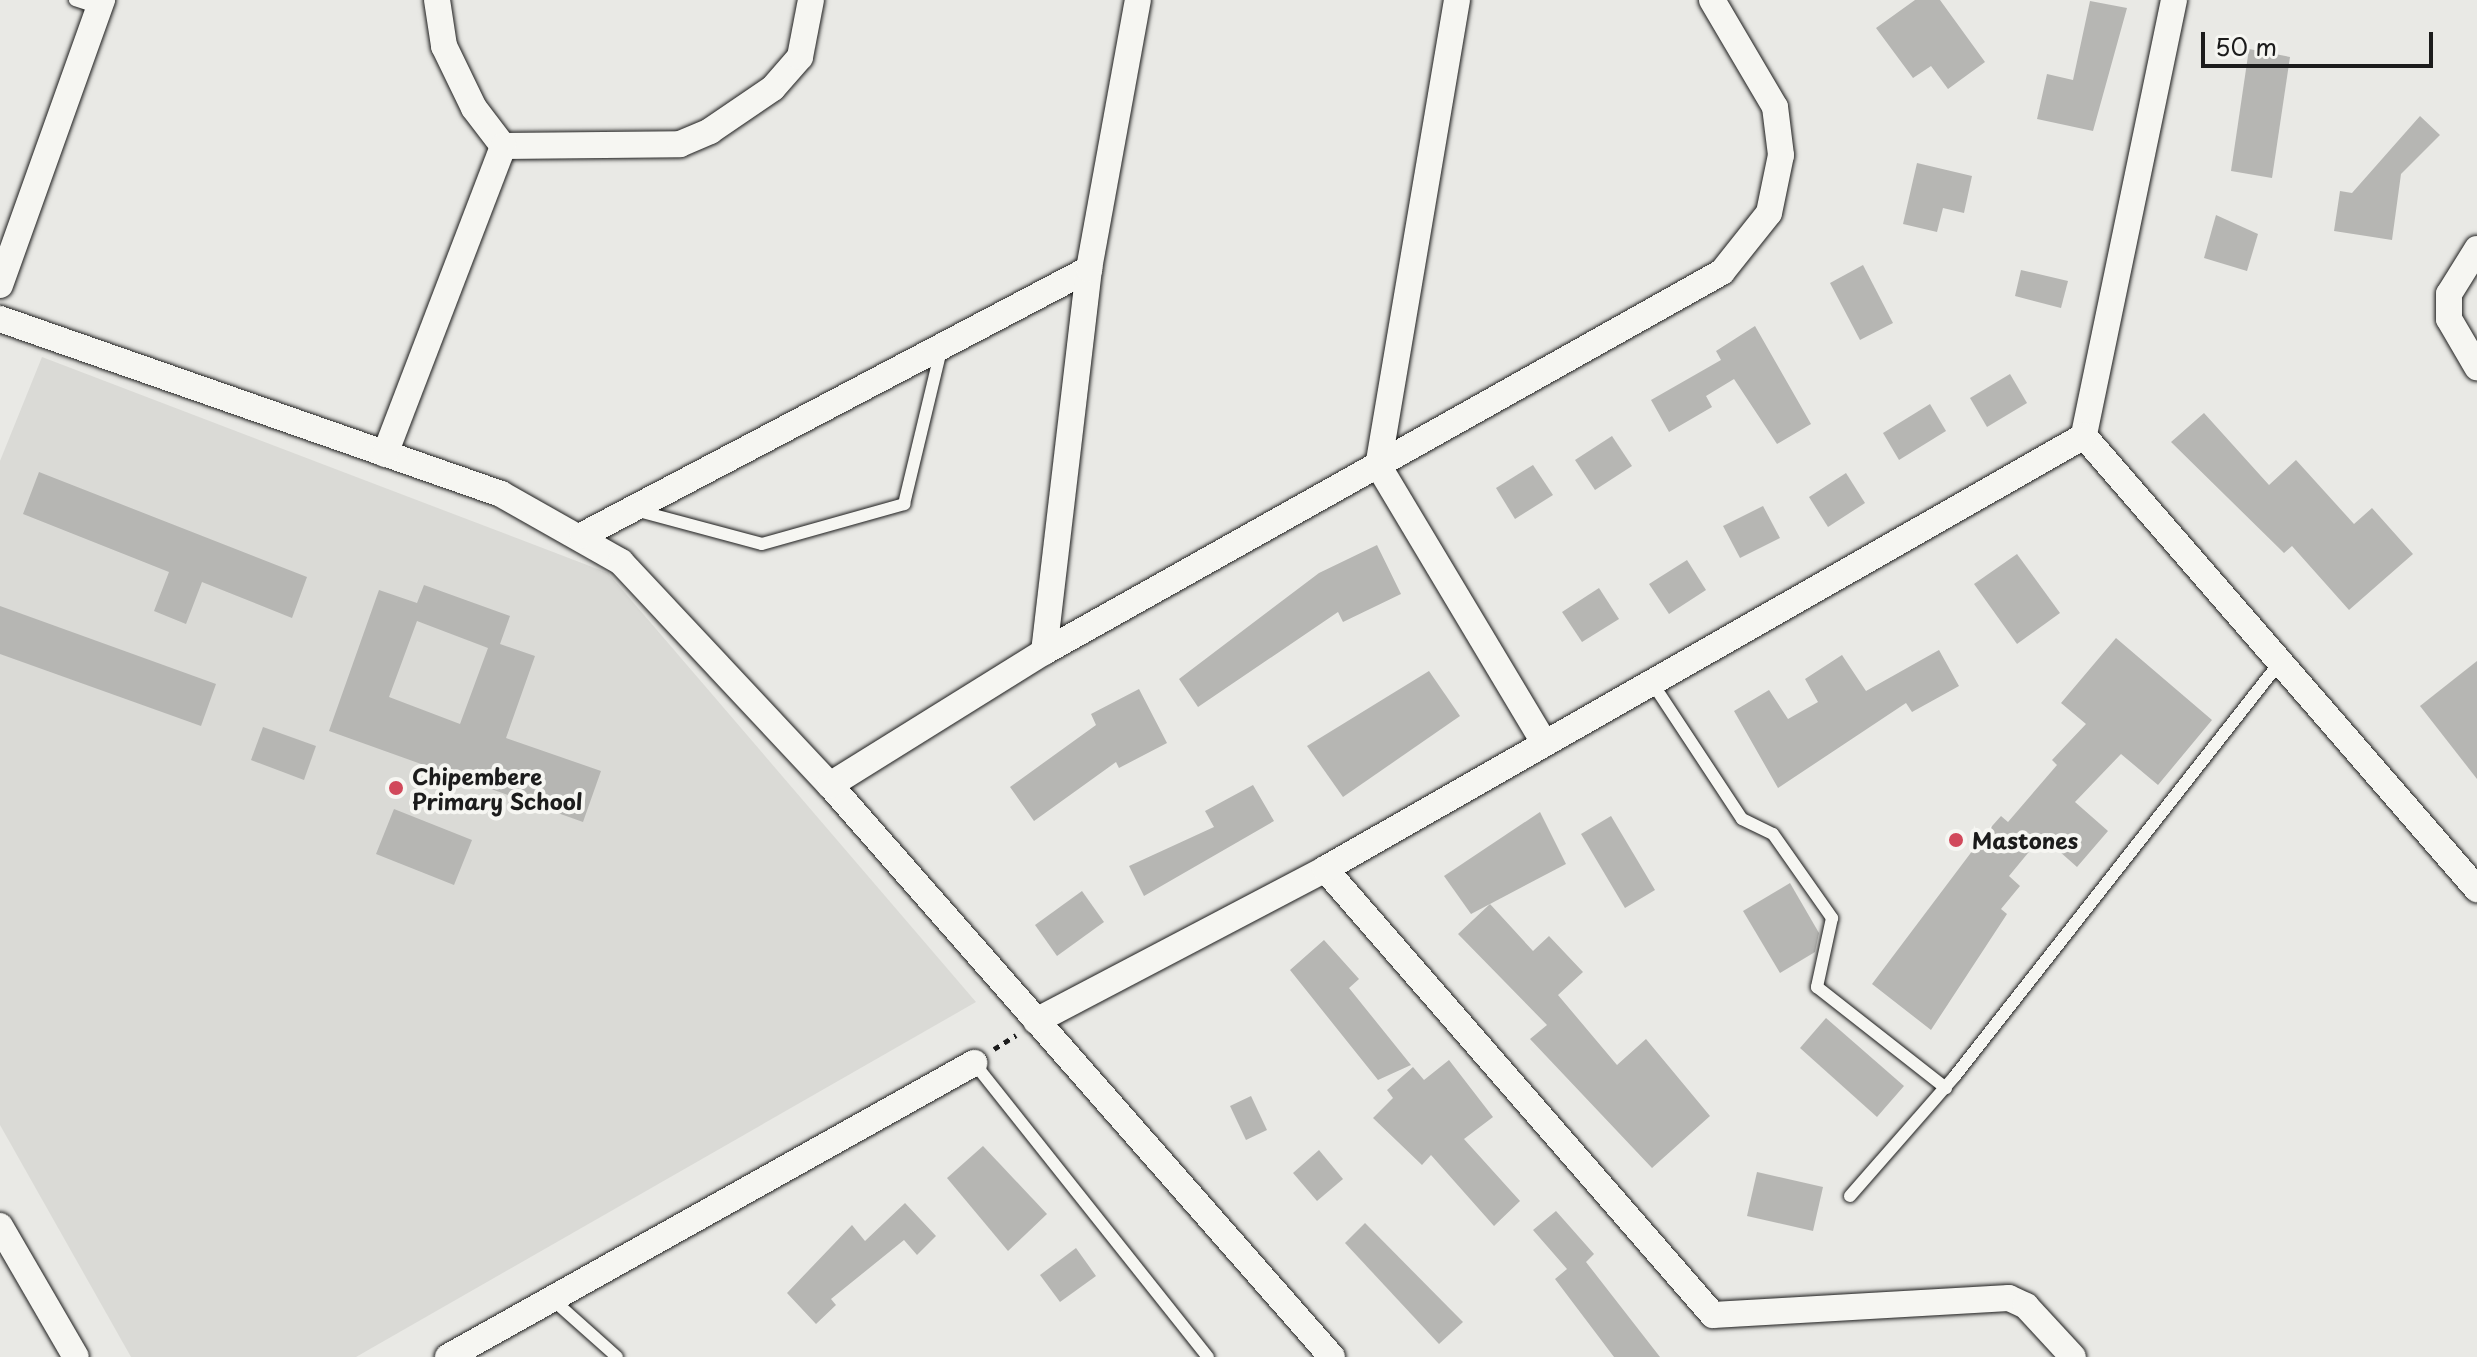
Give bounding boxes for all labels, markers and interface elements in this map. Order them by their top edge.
scale bar [2205,16,2437,66]
text: 50 m [2215,28,2277,64]
place label: Chipembere Primary School [412,762,583,814]
marker: Chipembere Primary School [387,779,405,797]
place label: Mastones [1972,827,2078,853]
marker: Mastones [1947,831,1965,849]

